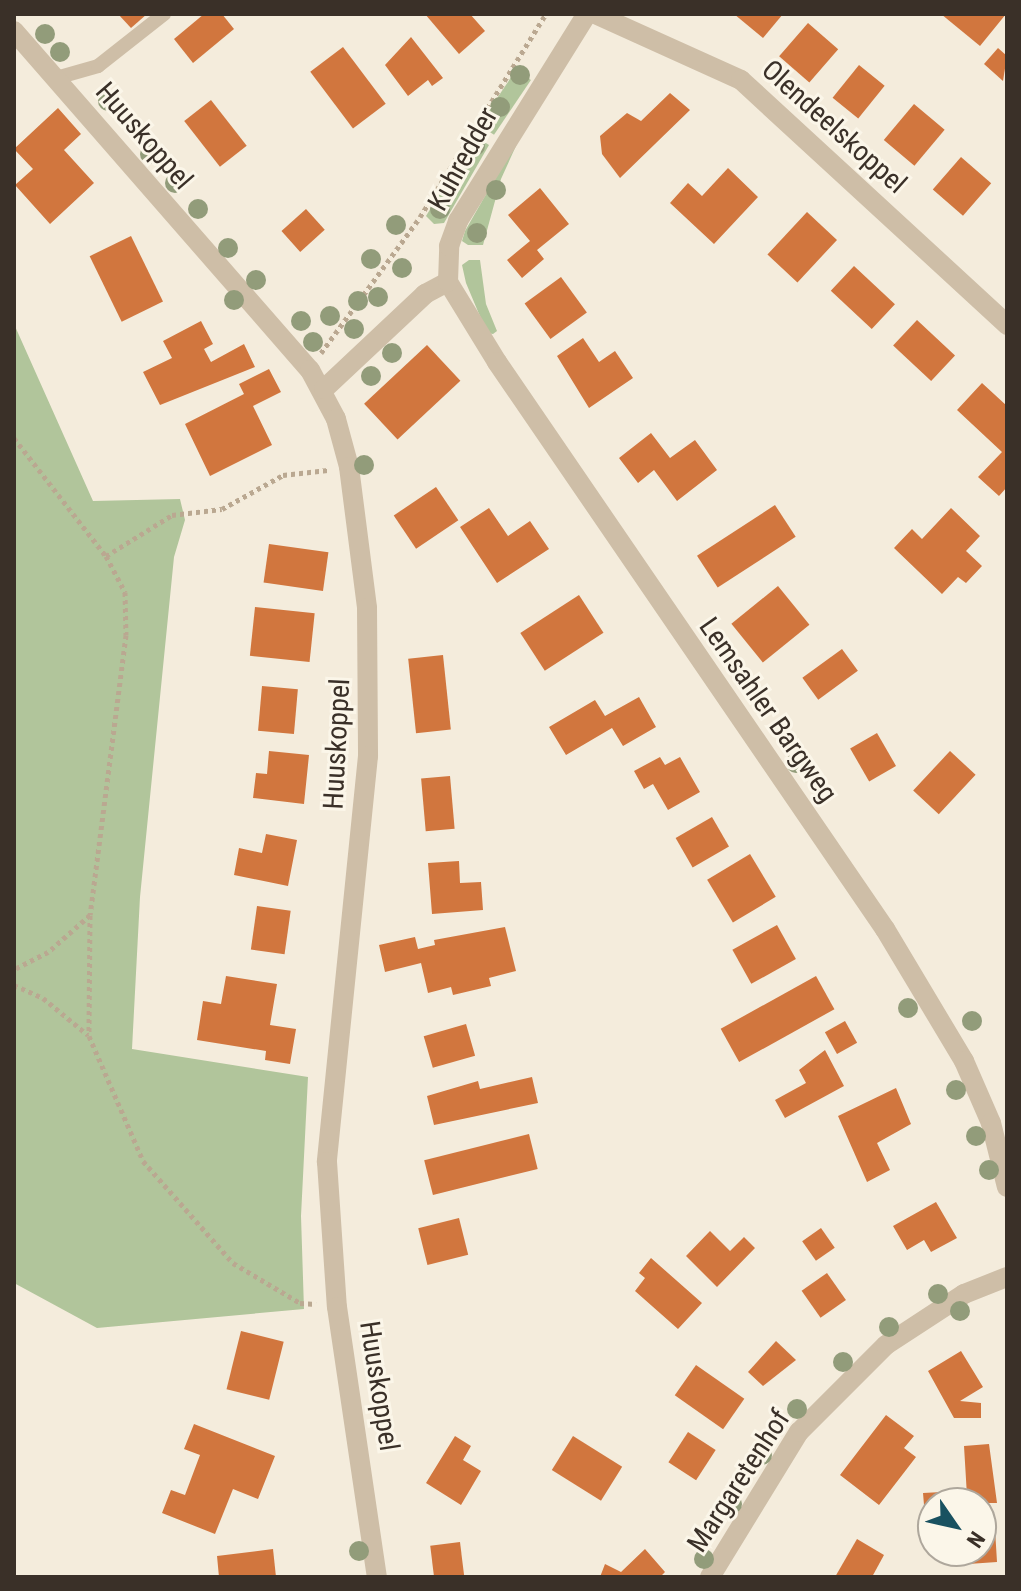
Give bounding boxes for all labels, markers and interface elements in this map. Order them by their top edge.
street label: Olendeelskoppel [755,53,913,201]
street label: Huuskoppel [88,76,200,196]
street label: Kuhredder [421,102,505,216]
street label: Lemsahler Bargweg [692,611,844,809]
street label: Huuskoppel [317,678,357,810]
street label: Huuskoppel [352,1319,406,1453]
street label: Margaretenhof [681,1404,797,1558]
north arrow [917,1487,997,1567]
text: N [962,1527,990,1552]

